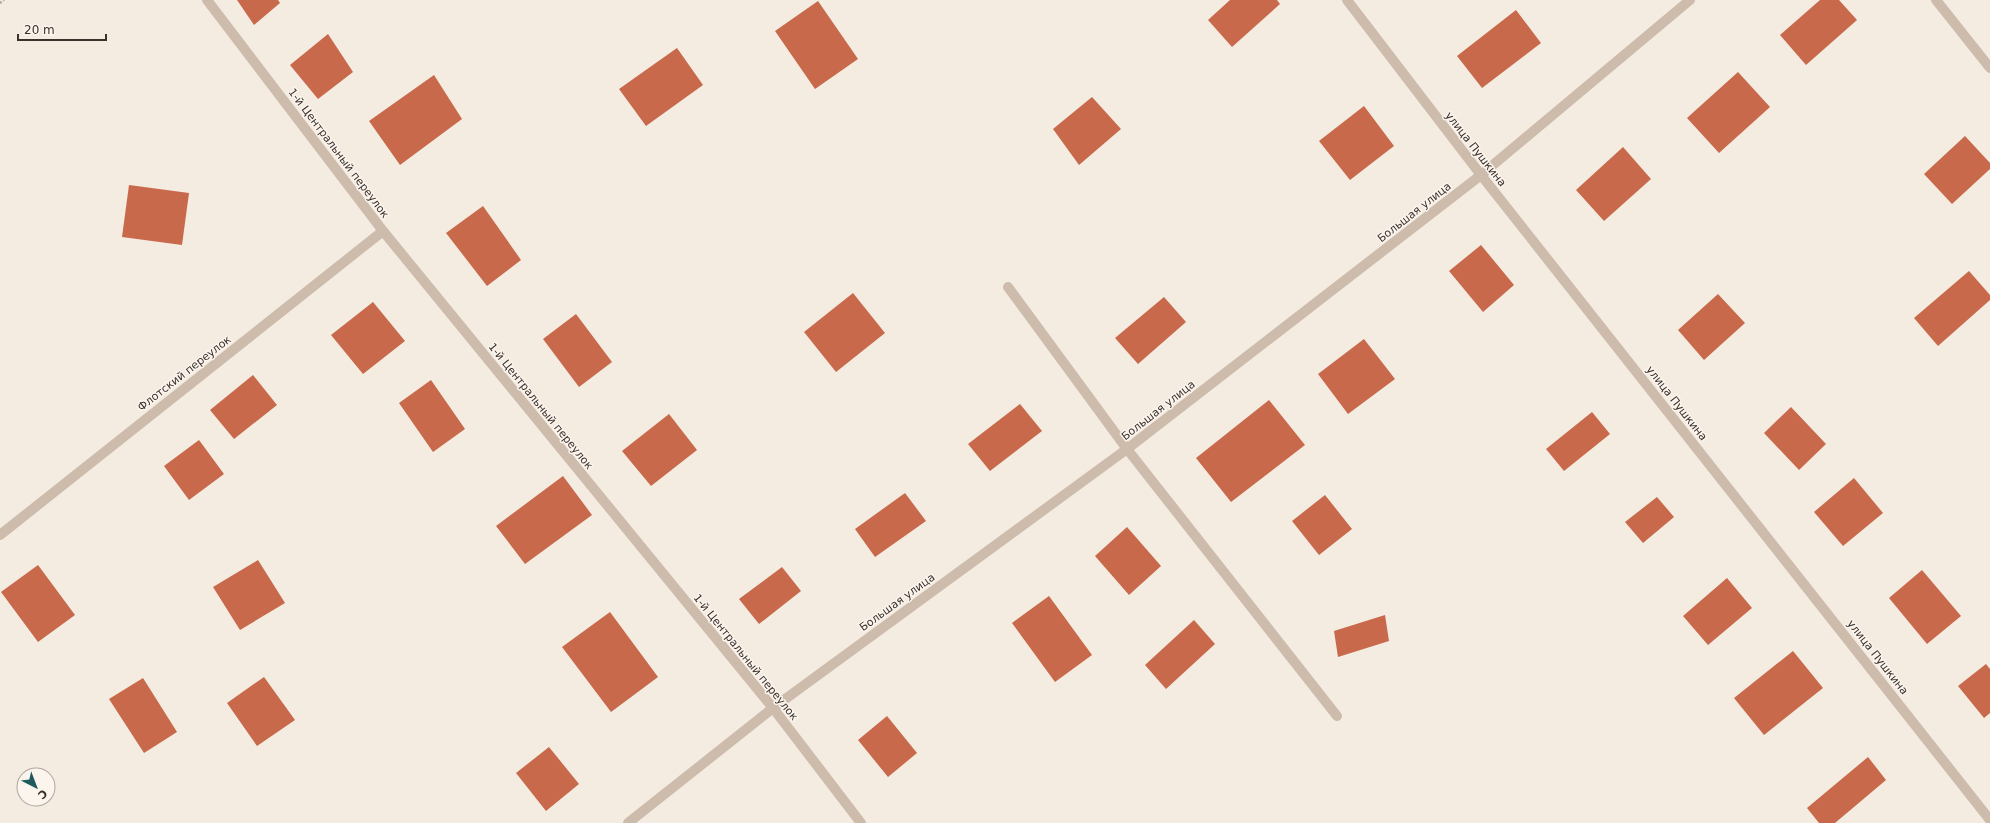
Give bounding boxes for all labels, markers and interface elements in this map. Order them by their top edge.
scale bar [18,16,106,42]
text: 20 m [24,23,55,37]
street label: 1-й Центральный переулок [286,86,392,221]
street label: улица Пушкина [1442,109,1509,189]
street label: Большая улица [1375,180,1454,245]
street label: Флотский переулок [135,333,234,414]
street label: 1-й Центральный переулок [486,340,596,472]
street label: улица Пушкина [1643,363,1710,443]
street label: Большая улица [1119,378,1198,443]
street label: Большая улица [857,571,937,634]
street label: 1-й Центральный переулок [691,591,801,723]
street label: улица Пушкина [1844,617,1911,697]
north arrow [16,767,56,807]
text: С [35,787,50,802]

